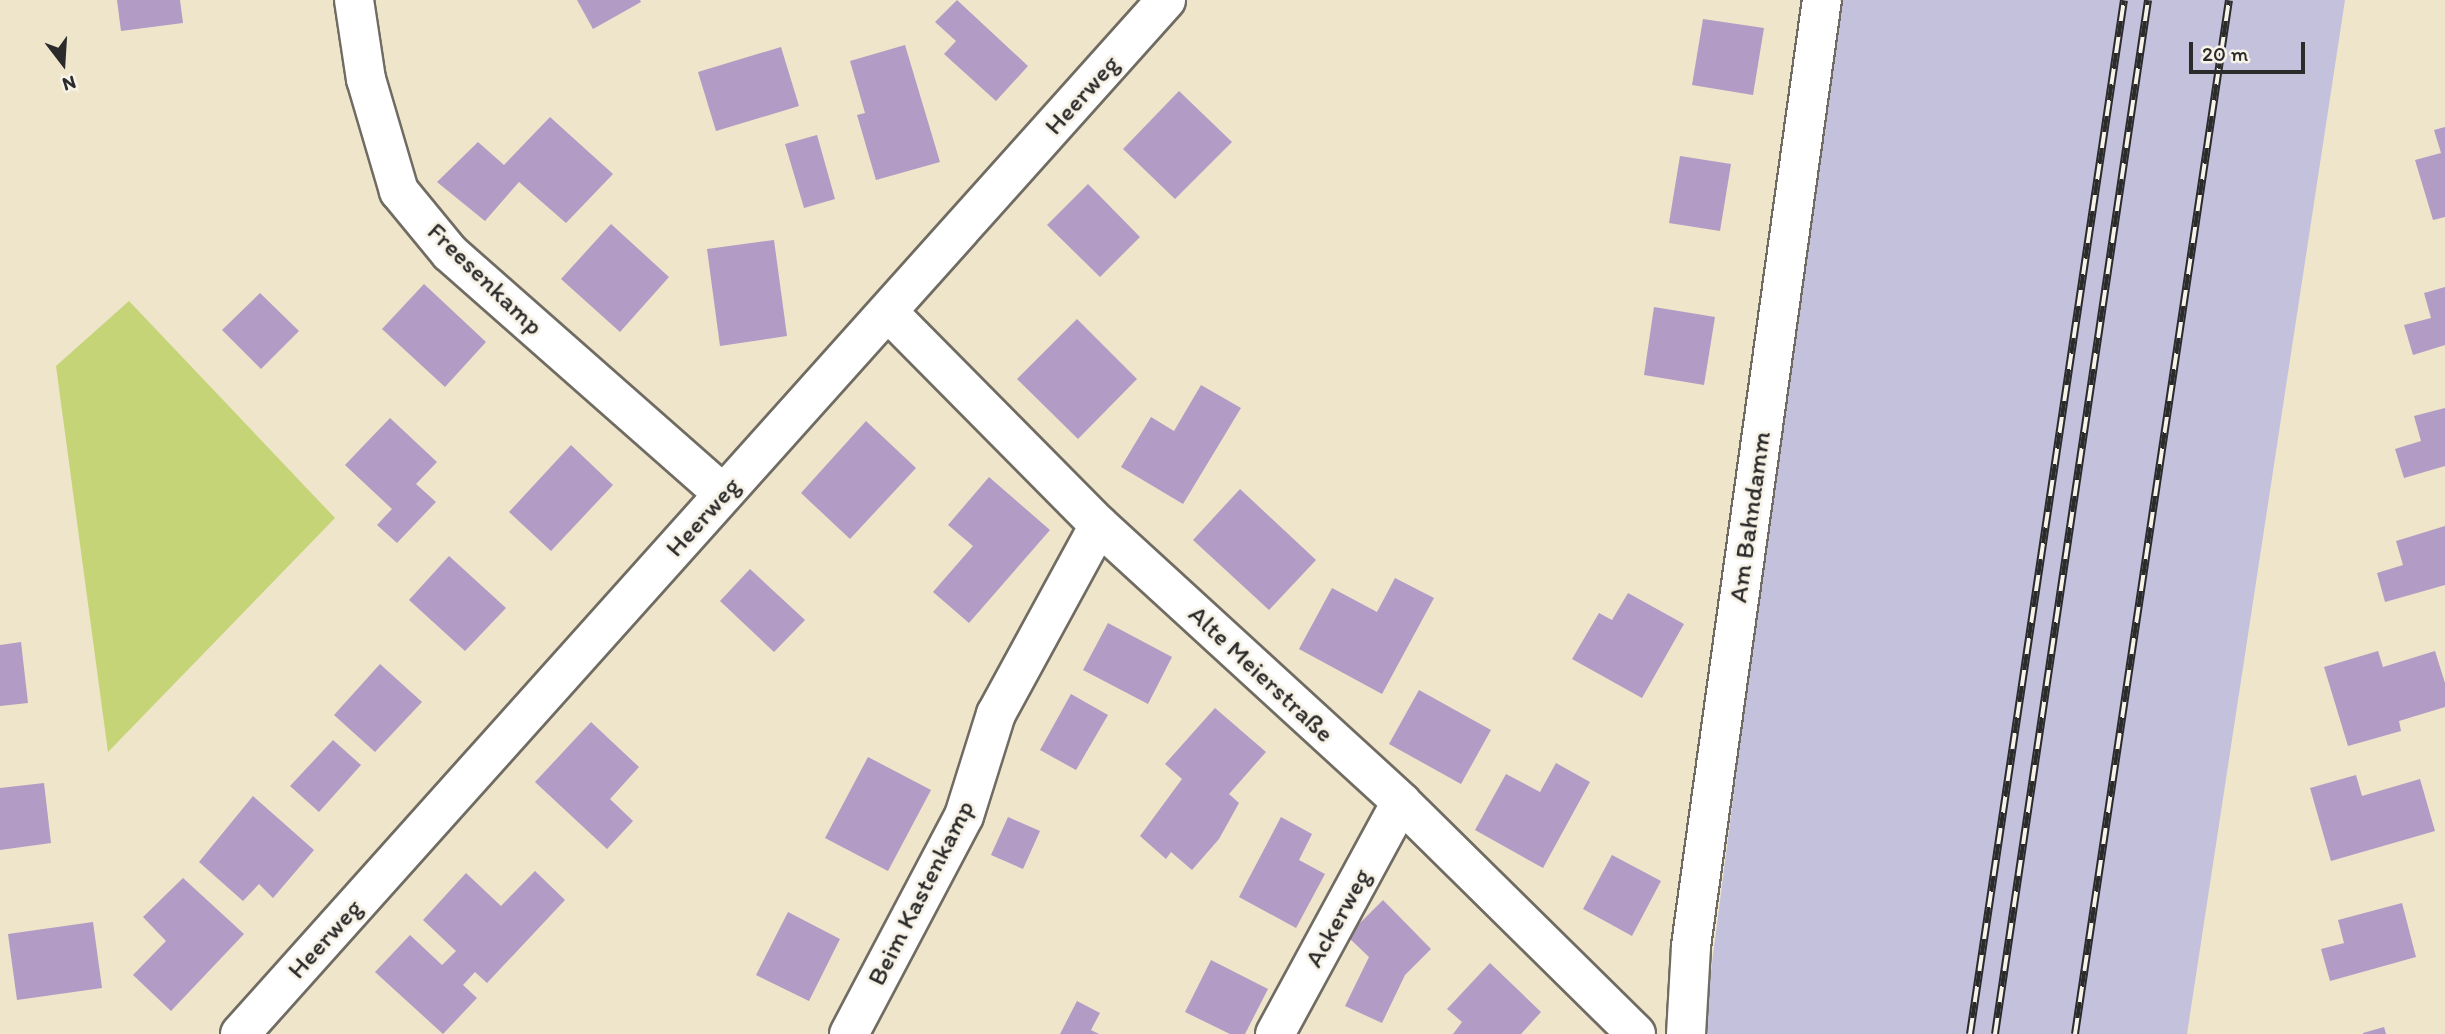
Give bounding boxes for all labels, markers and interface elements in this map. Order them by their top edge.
north arrow [28,28,98,98]
scale bar [2193,28,2308,72]
text: 20 m [2202,41,2248,66]
street label: Heerweg [1038,49,1126,141]
text: N [60,71,79,96]
street label: Freesenkamp [421,216,549,342]
street label: Am Bahndamm [1723,430,1777,604]
street label: Heerweg [659,471,747,563]
street label: Alte Meierstraße [1182,599,1340,749]
street label: Beim Kastenkamp [861,795,981,991]
street label: Ackerweg [1298,863,1378,973]
street label: Heerweg [281,893,369,985]

